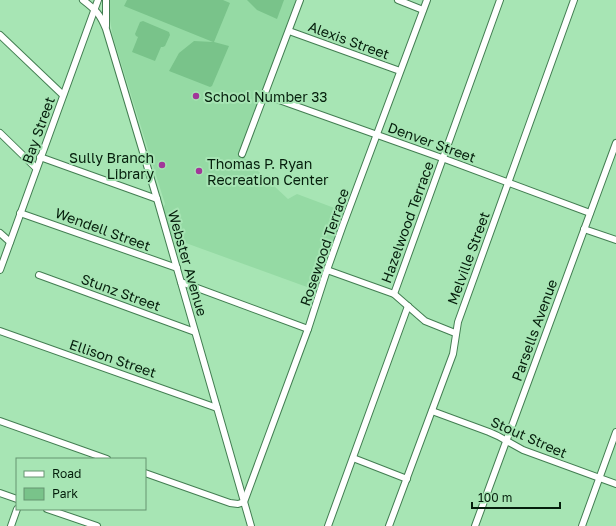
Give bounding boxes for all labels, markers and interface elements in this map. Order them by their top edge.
street label: Alexis Street [306,17,392,63]
place label: School Number 33 [204,88,328,105]
marker: School Number 33 [191,91,201,101]
street label: Bay Street [18,94,58,166]
street label: Denver Street [386,118,478,166]
place label: Sully Branch Library [69,149,154,182]
place label: Thomas P. Ryan Recreation Center [207,155,329,188]
street label: Hazelwood Terrace [377,159,437,285]
marker: Sully Branch Library [157,160,167,170]
marker: Thomas P. Ryan Recreation Center [194,166,204,176]
street label: Rosewood Terrace [296,186,352,308]
street label: Wendell Street [53,204,153,254]
street label: Webster Avenue [165,208,211,318]
street label: Melville Street [443,209,493,307]
street label: Stunz Street [79,270,163,314]
street label: Parsells Avenue [508,277,560,383]
street label: Ellison Street [67,335,159,381]
street label: Stout Street [488,413,570,461]
legend [16,458,146,510]
text: Road [52,466,81,481]
scale bar [472,484,560,510]
text: Park [52,486,78,501]
text: 100 m [478,490,512,505]

